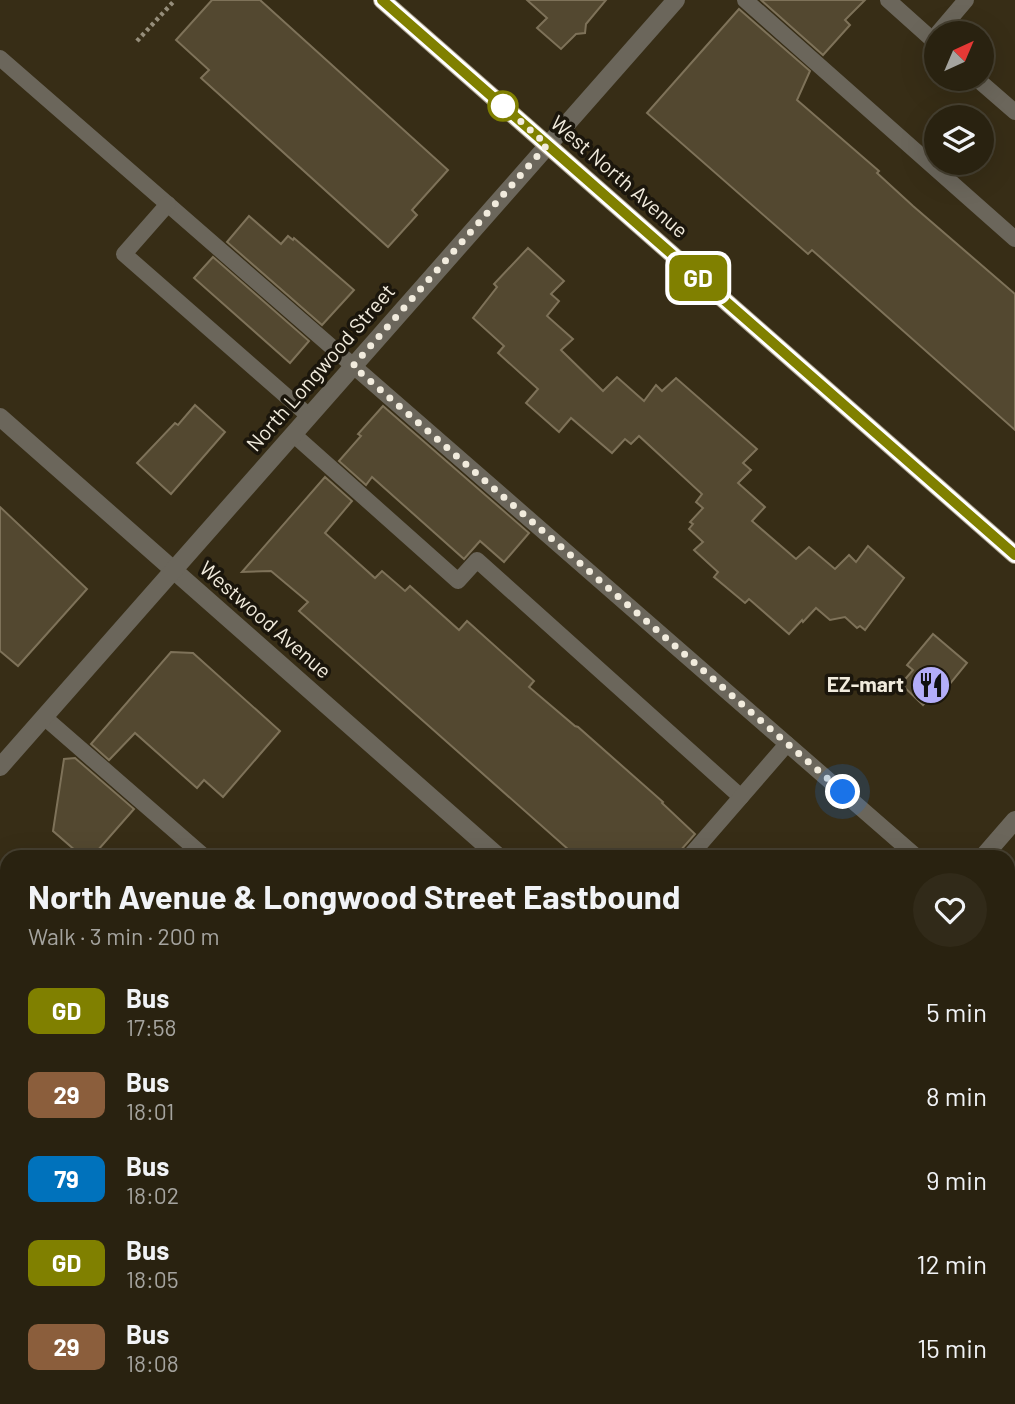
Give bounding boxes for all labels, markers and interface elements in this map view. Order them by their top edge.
north arrow [924,21,994,91]
map controls [924,21,994,175]
unlabelled marker [488,91,518,121]
button: layers [924,105,994,175]
street label: West North Avenue [546,109,694,242]
line badge: GD [666,255,730,301]
text: GD [683,263,713,292]
street label: North Longwood Street [240,278,399,456]
street label: Westwood Avenue [195,555,337,683]
restaurant icon: EZ-mart [910,664,952,706]
place label: EZ-mart [827,671,904,696]
your location [825,774,860,809]
button: heart [913,873,987,947]
text: North Avenue & Longwood Street Eastbound [28,876,680,916]
text: Walk · 3 min · 200 m [28,922,219,950]
text: Bus [126,982,169,1013]
text: GD [52,996,81,1025]
text: 5 min [926,996,987,1027]
text: 17:58 [126,1013,177,1041]
text: Bus [126,1066,169,1097]
text: 29 [53,1080,80,1109]
text: 8 min [926,1080,987,1111]
text: 18:01 [126,1097,174,1125]
text: Bus [126,1150,169,1181]
text: 79 [54,1164,79,1193]
text: 9 min [926,1164,987,1195]
text: 18:02 [126,1181,179,1209]
text: Bus [126,1234,169,1265]
text: GD [52,1248,81,1277]
text: 12 min [917,1248,987,1279]
text: 18:05 [126,1265,179,1293]
text: Bus [126,1318,169,1349]
text: 29 [53,1332,80,1361]
text: 15 min [917,1332,987,1363]
text: 18:08 [126,1349,179,1377]

